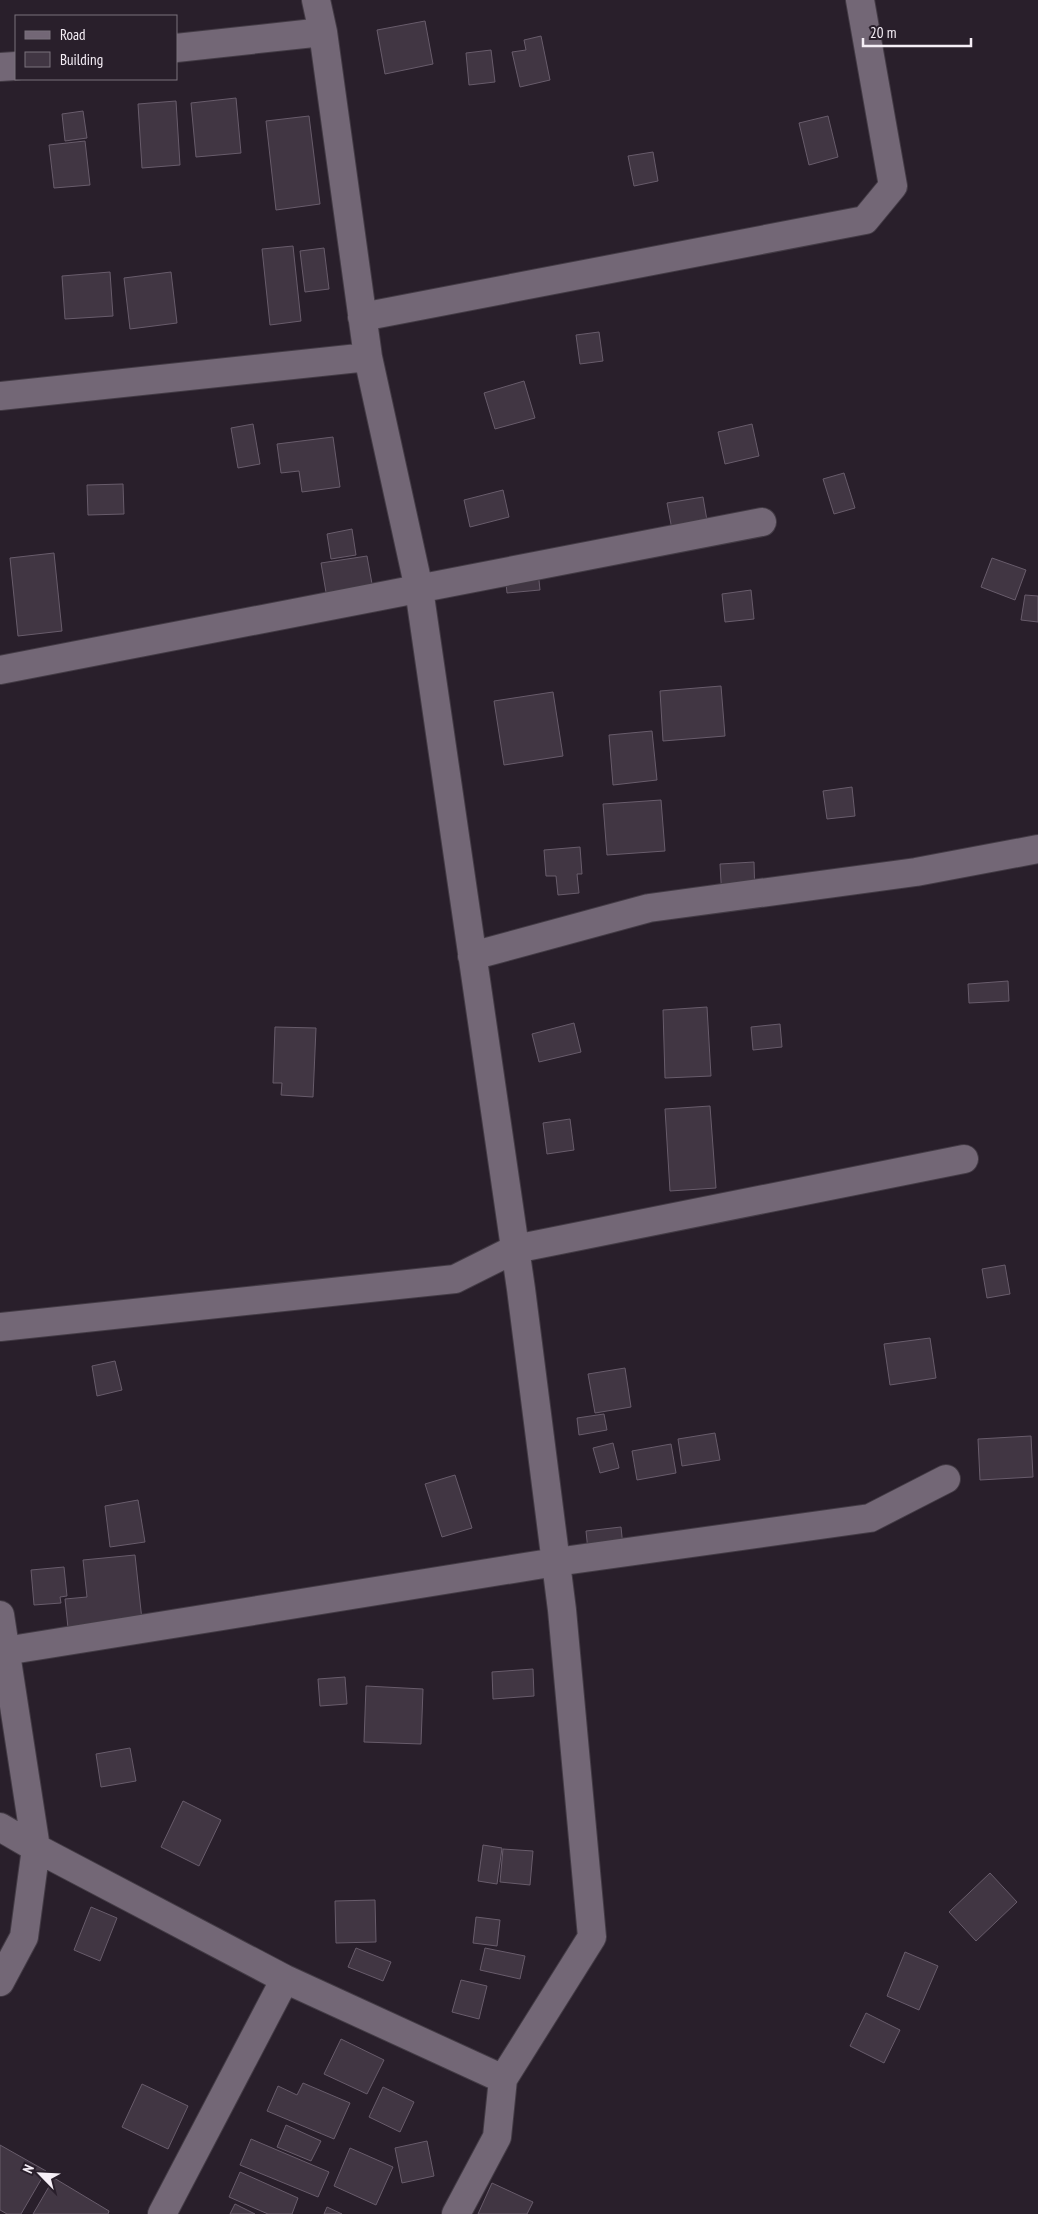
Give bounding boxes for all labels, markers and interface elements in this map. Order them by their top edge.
legend [15,15,178,80]
scale bar [863,15,970,47]
text: 20 m [870,23,896,42]
text: Road [60,25,86,44]
text: Building [60,50,103,69]
north arrow [15,2149,65,2199]
text: N [18,2162,38,2176]

